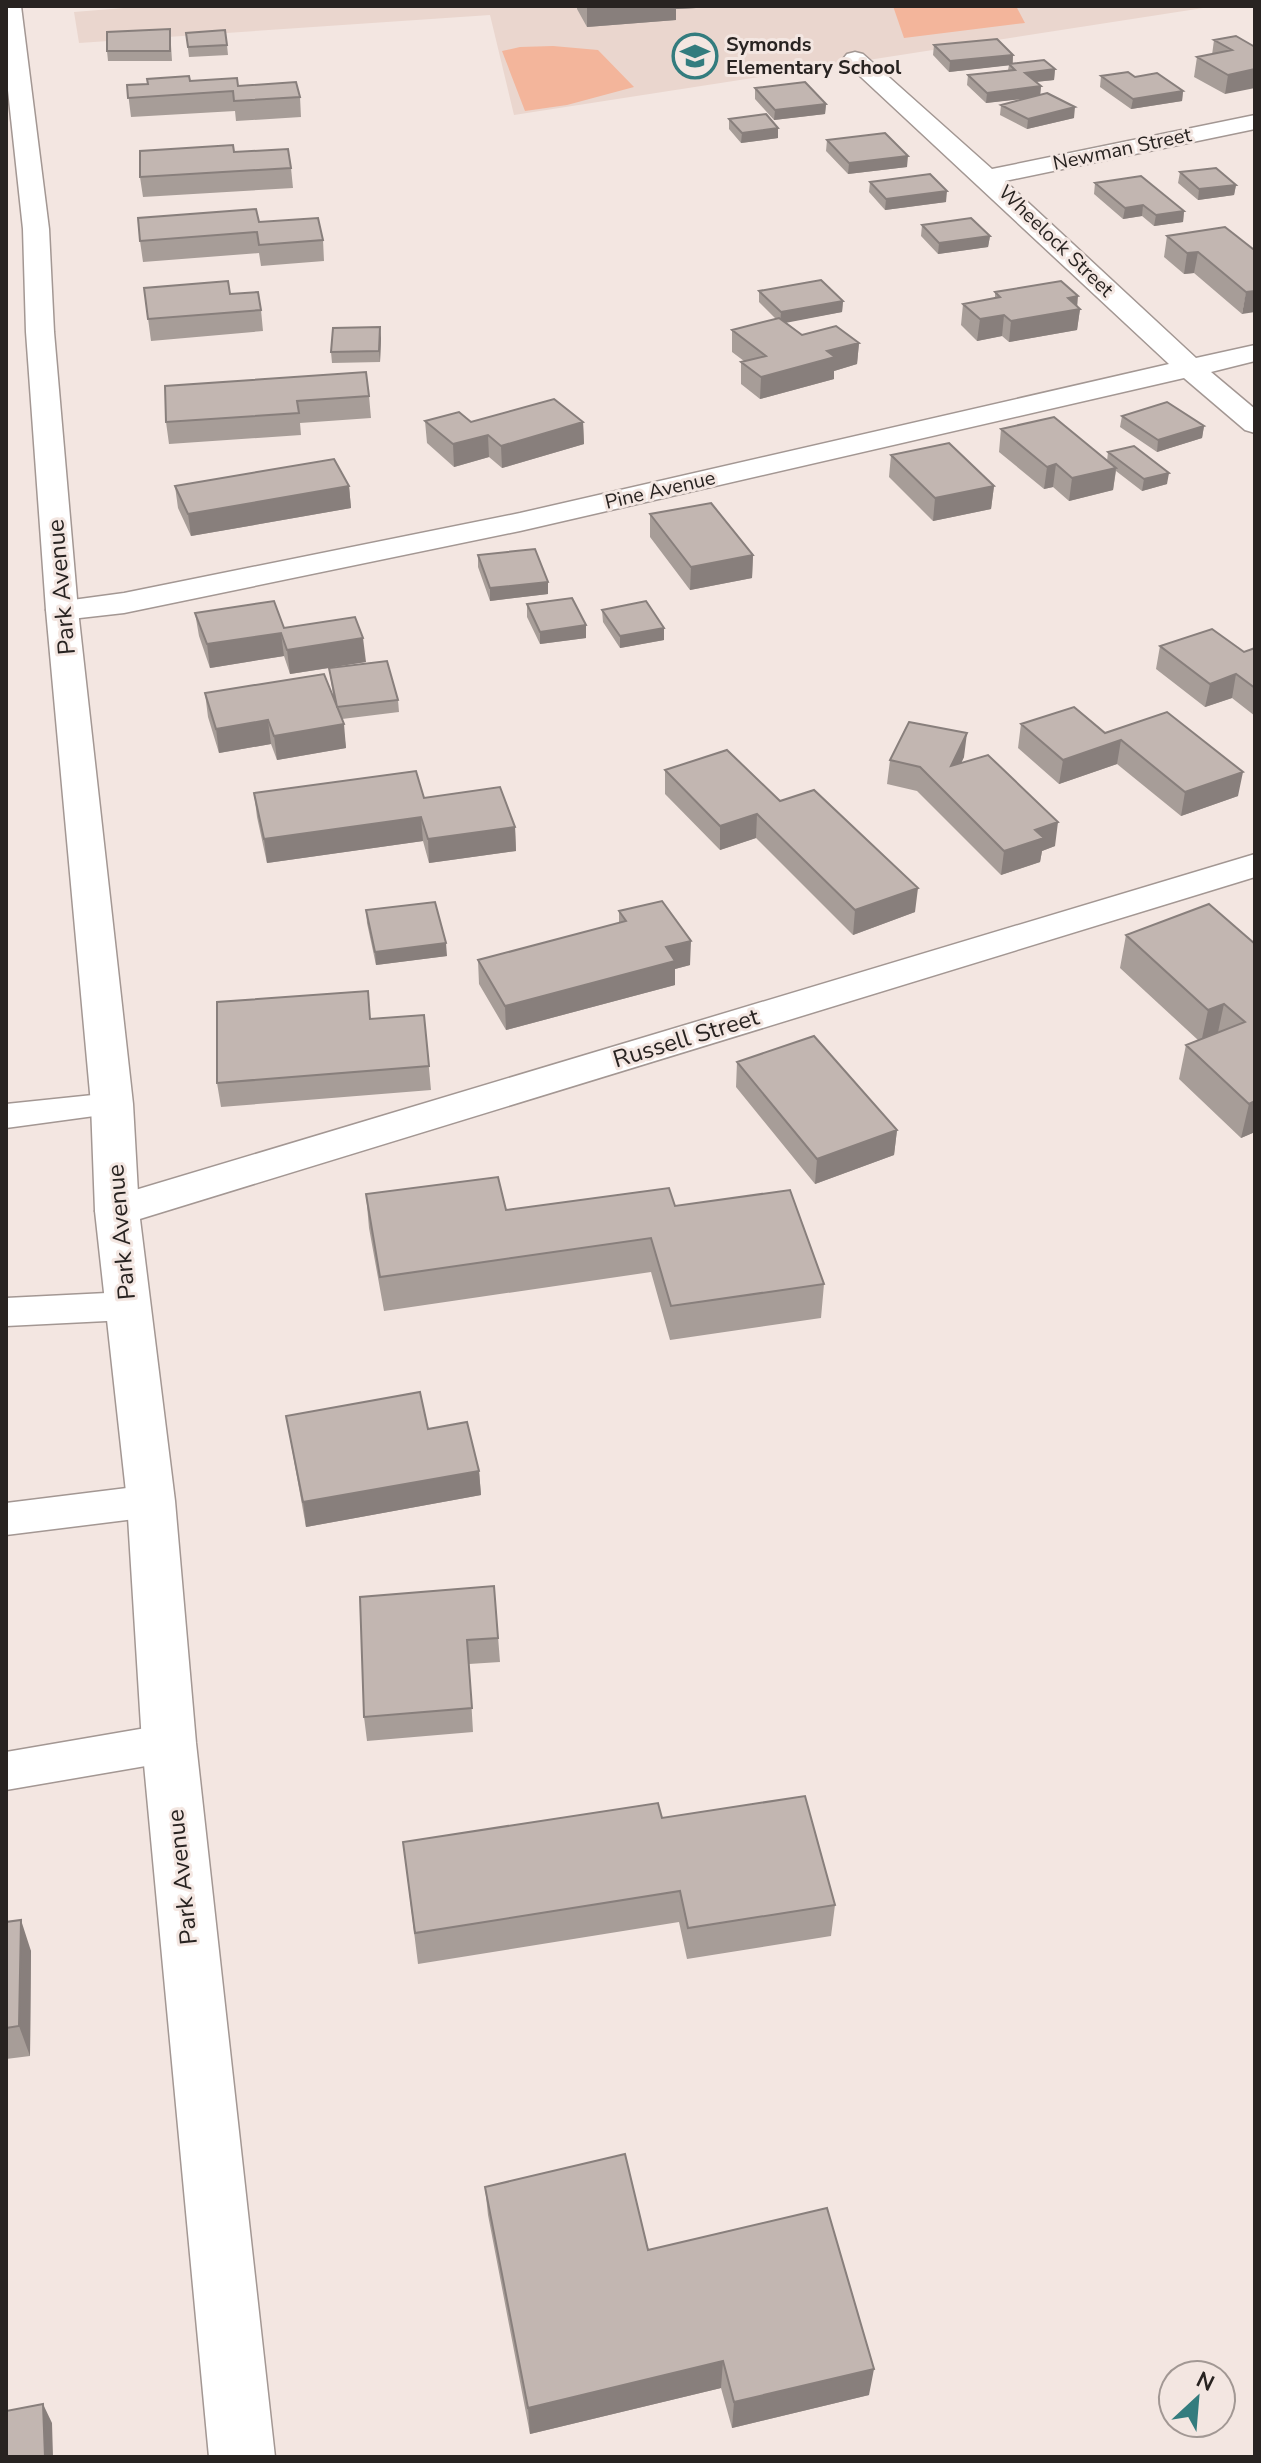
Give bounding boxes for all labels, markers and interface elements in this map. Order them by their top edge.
place label: Symonds Elementary School [726,31,902,81]
school or university icon: Symonds Elementary School [671,32,719,80]
street label: Newman Street [1050,121,1195,177]
street label: Wheelock Street [992,179,1120,304]
street label: Pine Avenue [602,464,718,516]
street label: Park Avenue [39,518,83,656]
street label: Russell Street [609,1000,764,1075]
street label: Park Avenue [99,1163,143,1301]
street label: Park Avenue [159,1808,205,1946]
north arrow [1157,2359,1237,2439]
text: N [1191,2365,1219,2399]

